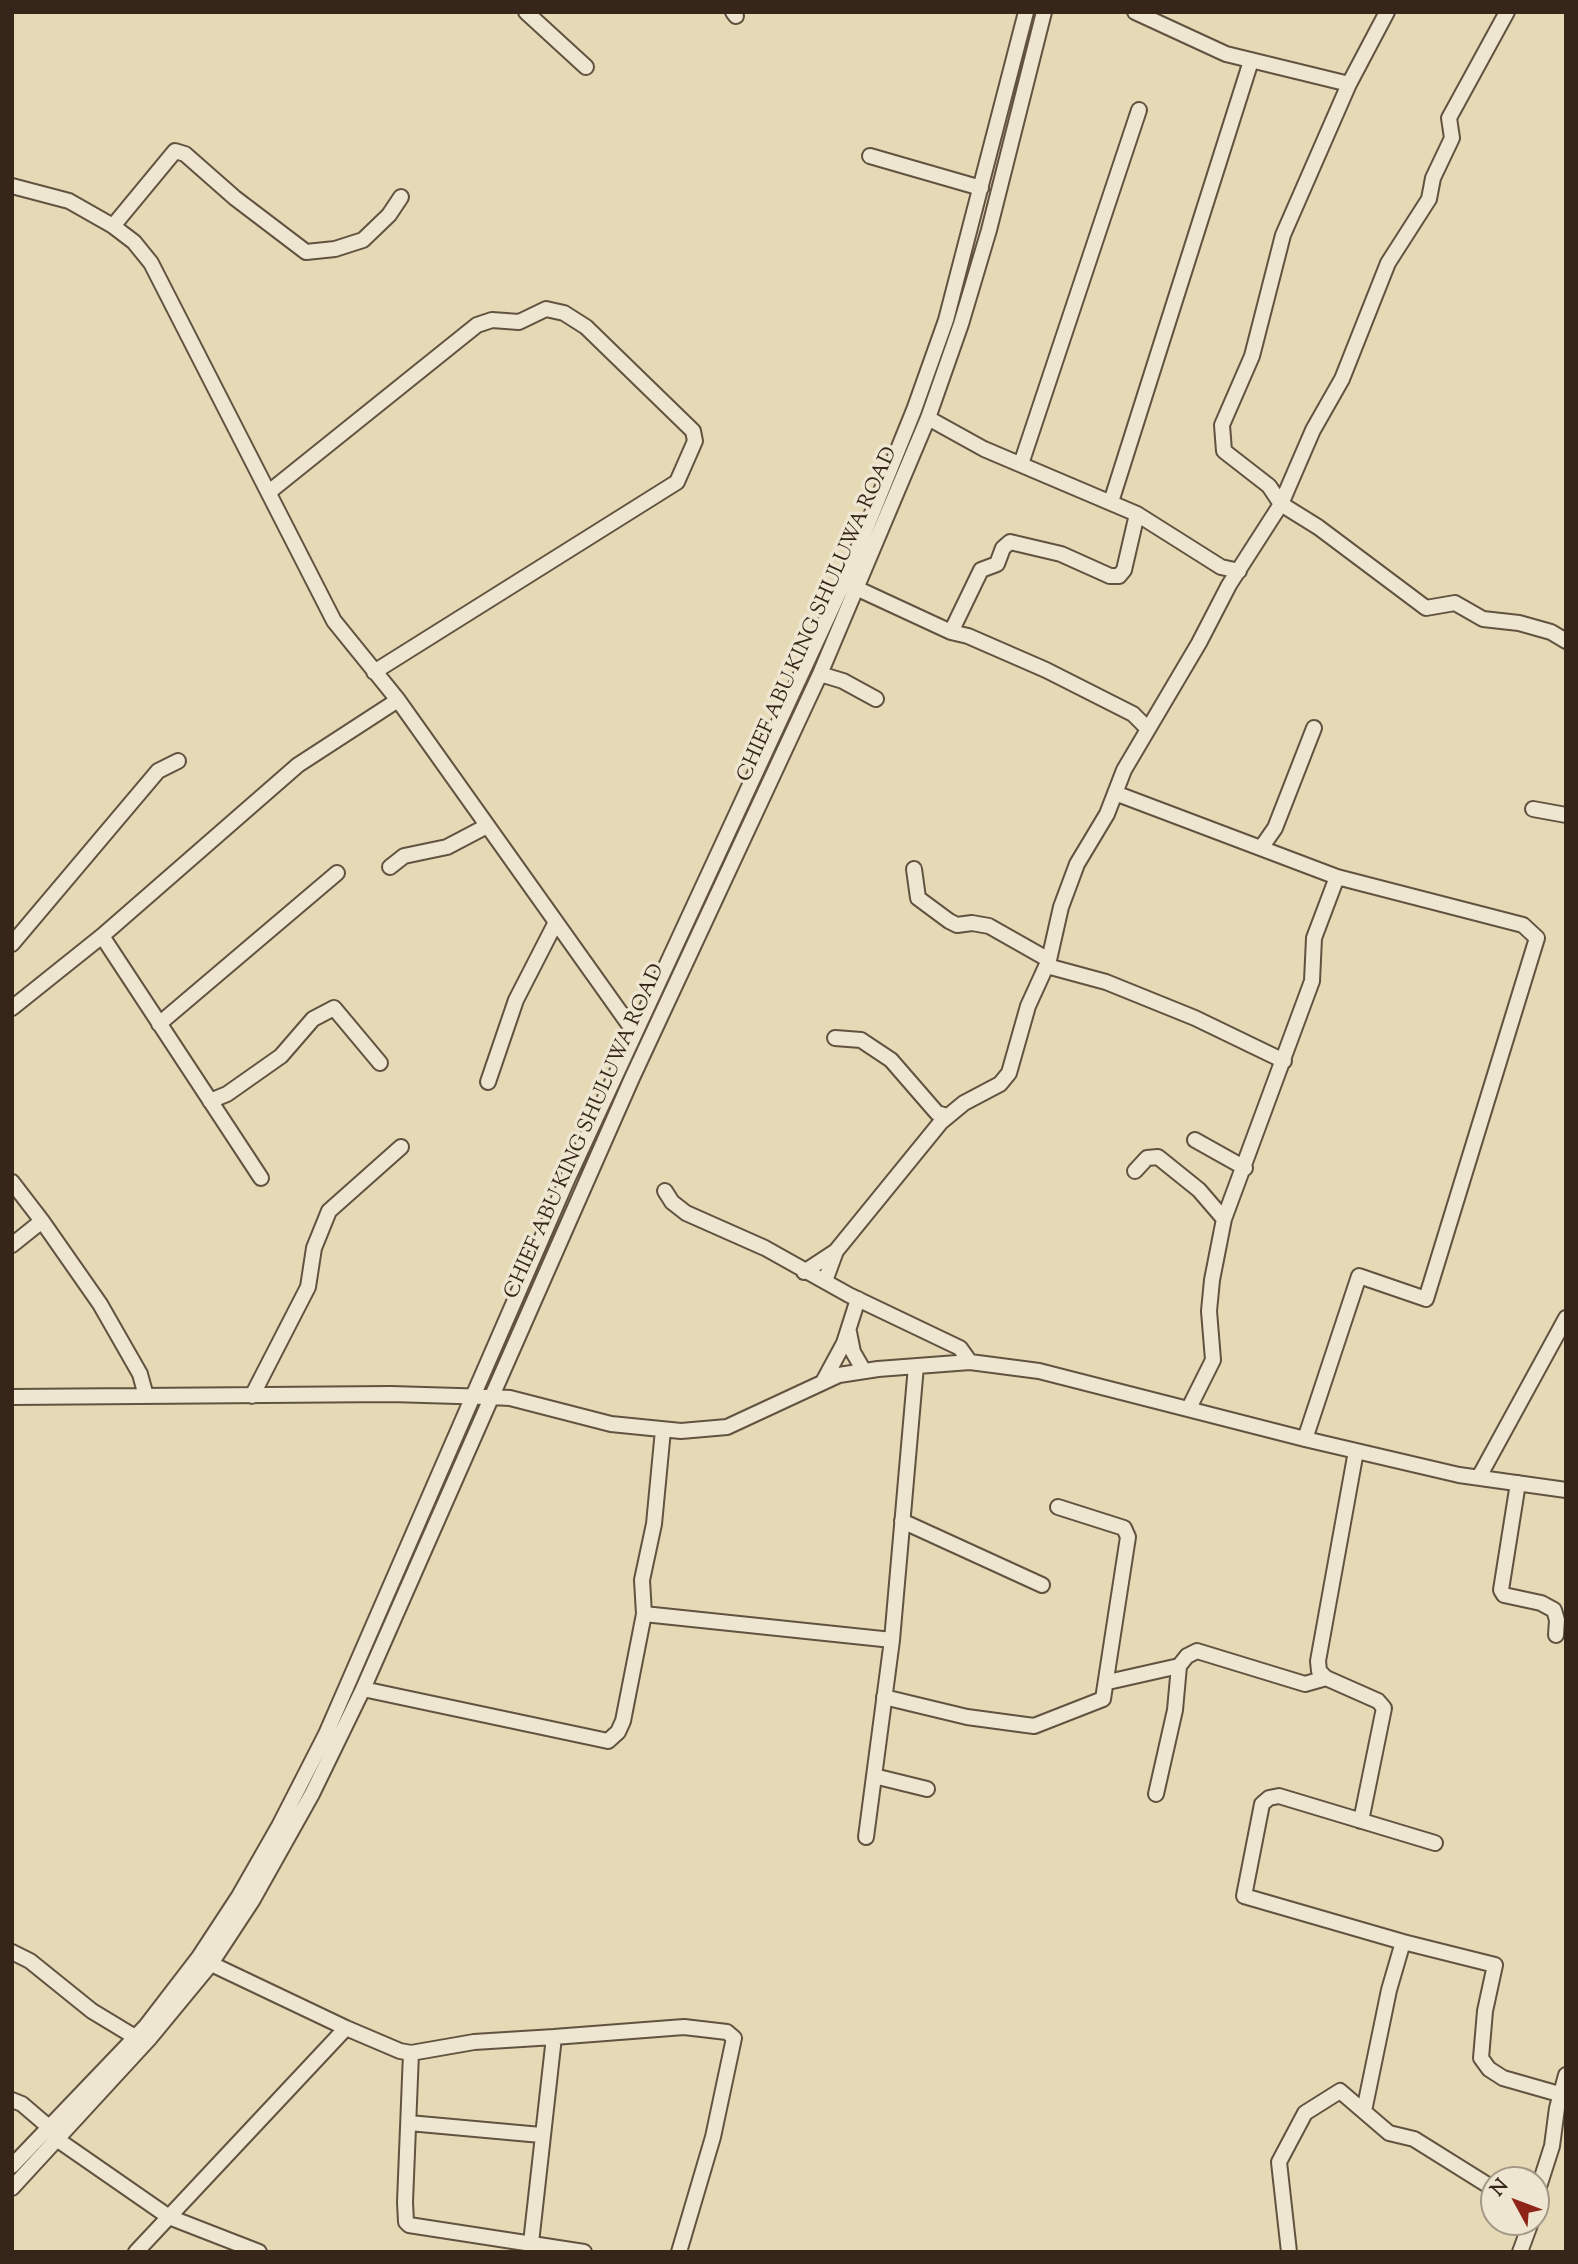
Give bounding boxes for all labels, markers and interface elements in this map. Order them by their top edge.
street label: CHIEF ABU KING SHULUWA ROAD [733,444,905,786]
street label: CHIEF ABU KING SHULUWA ROAD [500,961,672,1303]
north arrow [1480,2166,1550,2236]
text: N [1485,2174,1515,2203]

